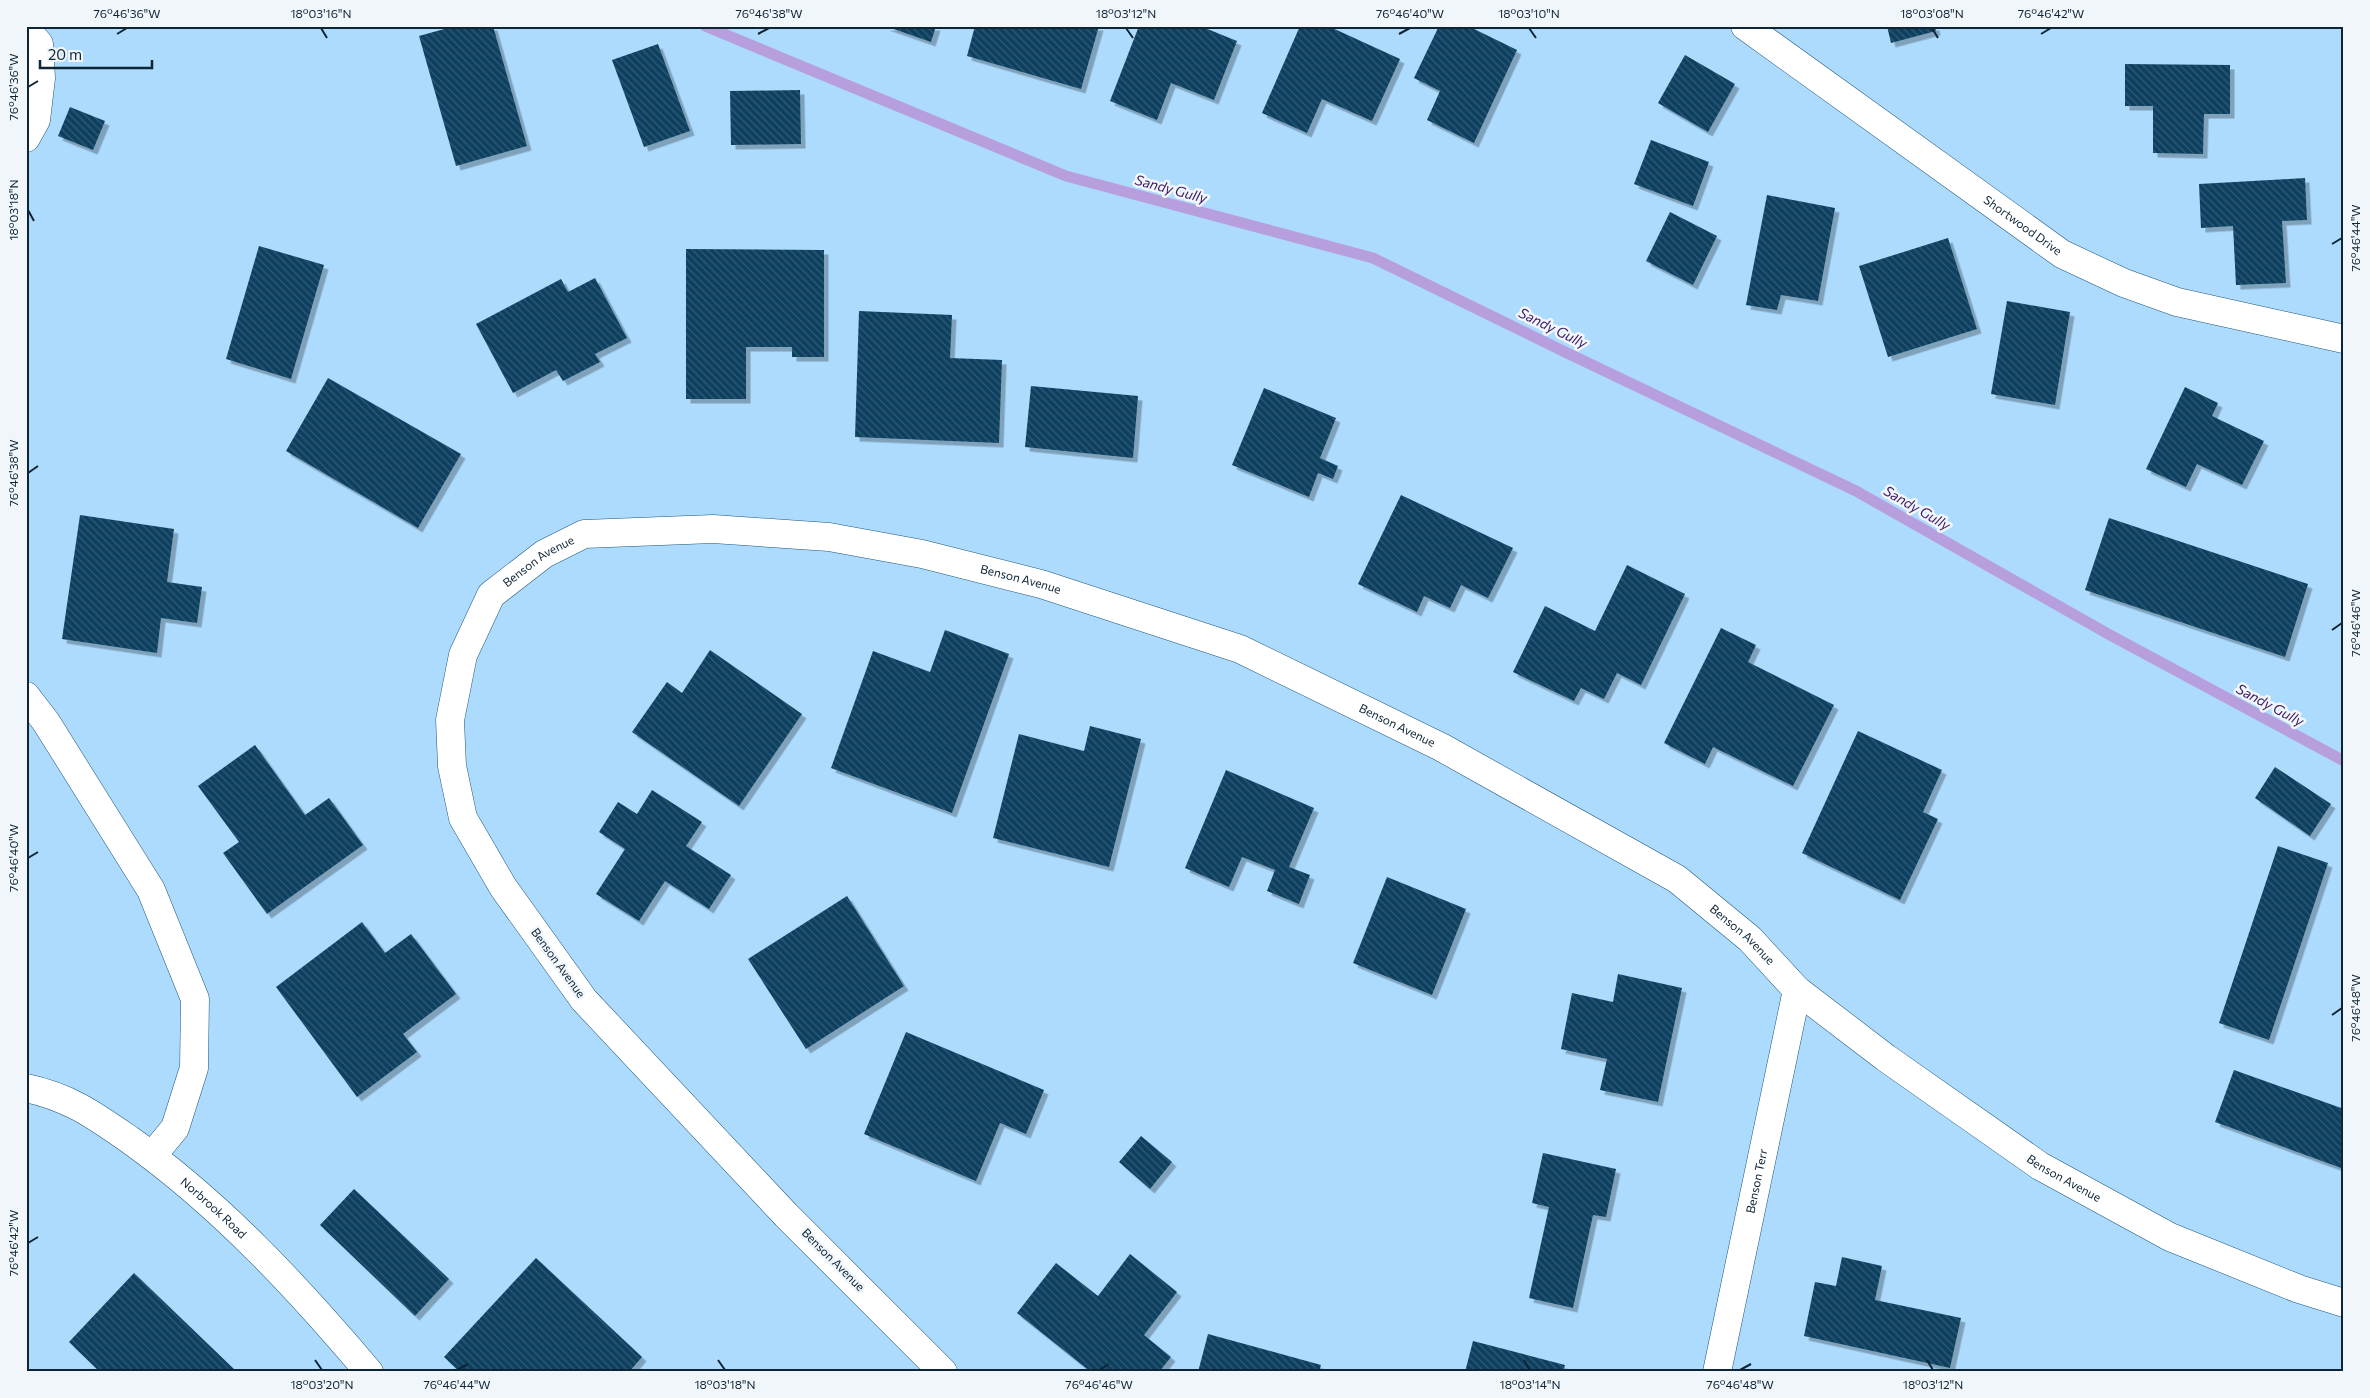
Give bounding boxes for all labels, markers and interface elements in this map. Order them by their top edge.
text: 76°46'36"W [94,6,160,20]
text: 18°03'16"N [290,6,352,20]
text: 76°46'38"W [736,6,802,20]
text: 18°03'12"N [1096,6,1156,20]
text: 76°46'40"W [1376,6,1444,20]
text: 18°03'10"N [1498,6,1560,20]
text: 18°03'08"N [1900,6,1964,20]
text: 76°46'42"W [2018,6,2084,20]
scale bar [40,38,152,70]
text: 20 m [48,45,82,63]
text: 76°46'36"W [6,54,20,120]
water label: Sandy Gully [1133,171,1210,206]
text: 18°03'18"N [6,179,20,241]
street label: Shortwood Drive [1981,192,2065,258]
text: 76°46'44"W [2348,204,2362,272]
water label: Sandy Gully [1516,304,1591,352]
text: 76°46'38"W [6,440,20,506]
water label: Sandy Gully [1881,482,1954,534]
street label: Benson Avenue [500,532,576,589]
street label: Benson Avenue [979,561,1063,596]
text: 76°46'46"W [2348,589,2362,657]
water label: Sandy Gully [2234,680,2308,730]
street label: Benson Avenue [1357,700,1438,749]
text: 76°46'40"W [6,824,20,892]
street label: Benson Avenue [1707,901,1778,967]
street label: Benson Avenue [529,925,589,1000]
text: 76°46'48"W [2348,974,2362,1042]
street label: Benson Terr [1742,1147,1770,1214]
street label: Benson Avenue [2025,1151,2104,1204]
street label: Norbrook Road [178,1174,250,1241]
text: 76°46'42"W [6,1210,20,1276]
street label: Benson Avenue [799,1225,868,1294]
text: 18°03'20"N [290,1377,354,1391]
text: 76°46'44"W [423,1377,491,1391]
text: 18°03'18"N [694,1377,756,1391]
text: 76°46'46"W [1065,1377,1133,1391]
text: 18°03'14"N [1500,1377,1560,1391]
text: 76°46'48"W [1706,1377,1774,1391]
text: 18°03'12"N [1903,1377,1963,1391]

